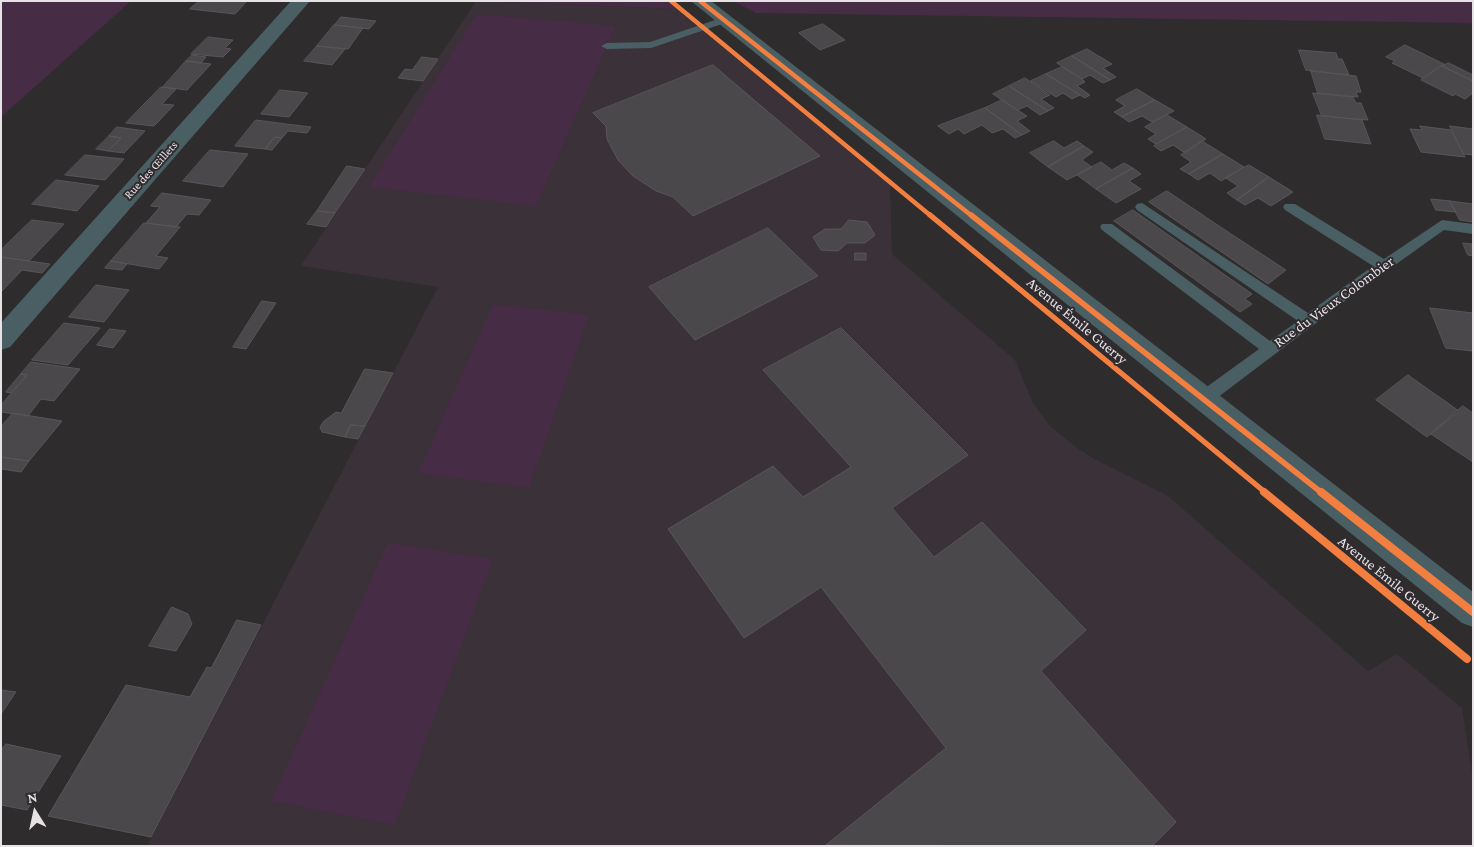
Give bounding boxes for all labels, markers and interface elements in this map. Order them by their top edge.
street label: Rue des Œillets [121,138,181,202]
street label: Rue du Vieux Colombier [1270,252,1398,352]
street label: Avenue Émile Guerry [1023,274,1131,368]
street label: Avenue Émile Guerry [1334,532,1444,626]
north arrow [10,787,60,837]
text: N [26,789,38,806]

